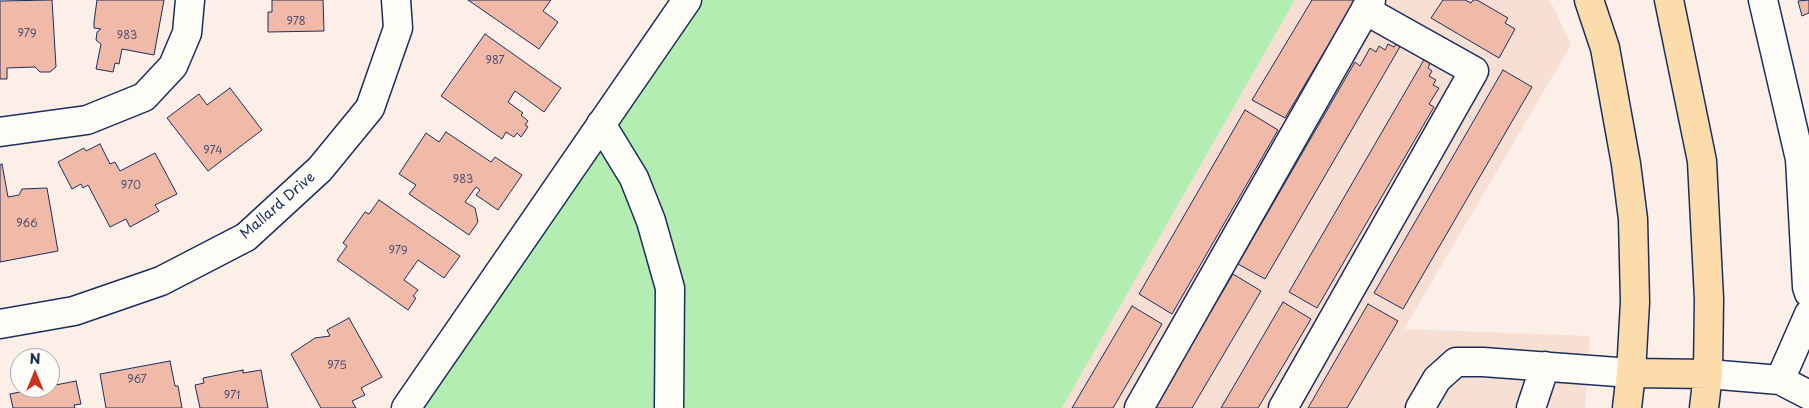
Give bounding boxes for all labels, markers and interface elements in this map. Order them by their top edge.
house number: 978 [286,15,306,29]
house number: 979 [17,27,37,41]
house number: 983 [117,29,137,43]
house number: 987 [485,54,505,68]
house number: 974 [203,144,223,158]
street label: Mallard Drive [237,169,319,243]
house number: 983 [453,173,473,187]
house number: 970 [121,179,141,193]
house number: 966 [16,217,38,231]
house number: 979 [388,244,408,258]
north arrow [10,348,60,398]
text: N [29,348,41,369]
house number: 975 [327,359,347,373]
house number: 967 [127,373,147,387]
house number: 971 [224,389,240,403]

